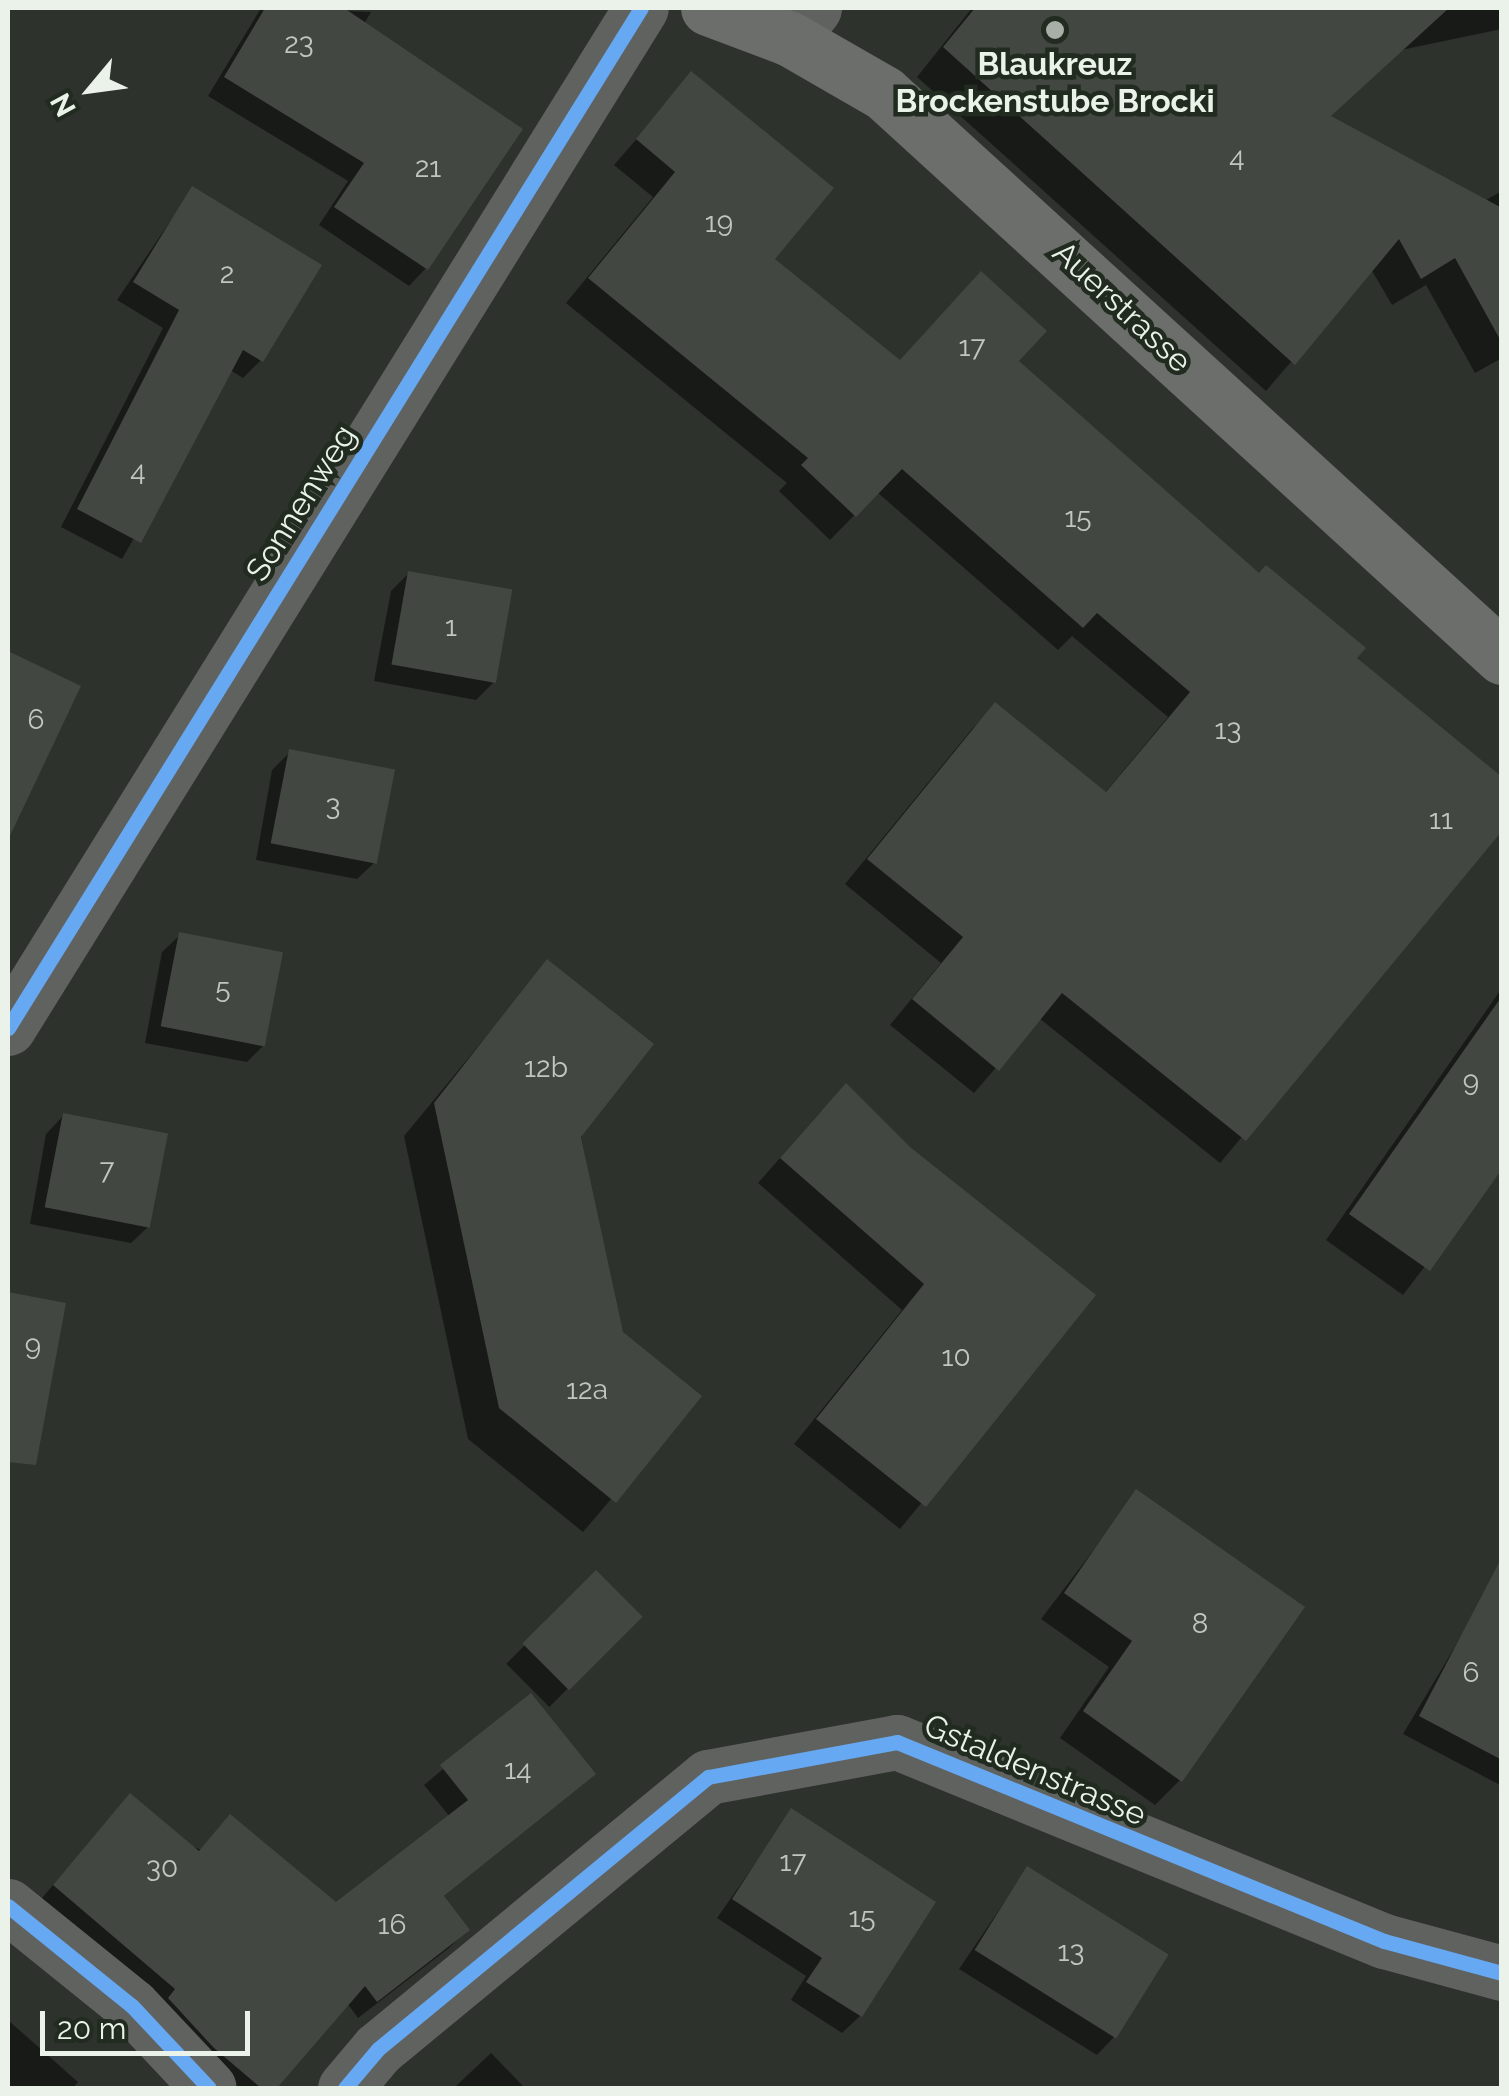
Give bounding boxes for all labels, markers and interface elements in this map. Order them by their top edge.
marker: Blaukreuz Brockenstube Brocki [1044,19,1066,41]
house number: 23 [284,27,314,61]
north arrow [40,40,140,140]
place label: Blaukreuz Brockenstube Brocki [895,46,1215,121]
text: N [44,87,83,122]
house number: 4 [1229,140,1245,174]
house number: 21 [415,151,441,185]
house number: 19 [705,206,733,240]
street label: Auerstrasse [1045,233,1199,381]
house number: 2 [220,257,234,291]
house number: 17 [959,330,985,364]
street label: Sonnenweg [238,418,364,588]
house number: 4 [130,454,146,488]
house number: 15 [1064,501,1092,535]
house number: 1 [445,610,457,644]
house number: 6 [28,703,44,737]
house number: 13 [1215,713,1241,747]
house number: 3 [326,789,340,823]
house number: 11 [1429,803,1453,837]
house number: 5 [215,972,231,1006]
house number: 12b [524,1051,568,1085]
house number: 9 [1463,1065,1479,1099]
house number: 7 [100,1153,114,1187]
house number: 9 [25,1329,41,1363]
house number: 10 [941,1340,971,1374]
house number: 12a [566,1373,608,1407]
house number: 8 [1192,1607,1208,1641]
house number: 6 [1463,1656,1479,1690]
street label: Gstaldenstrasse [918,1706,1152,1834]
house number: 14 [504,1753,532,1787]
house number: 17 [780,1845,806,1879]
house number: 30 [146,1851,178,1885]
house number: 15 [848,1901,876,1935]
house number: 16 [378,1908,406,1942]
house number: 13 [1058,1935,1084,1969]
scale bar [45,1991,255,2053]
text: 20 m [57,2011,126,2046]

